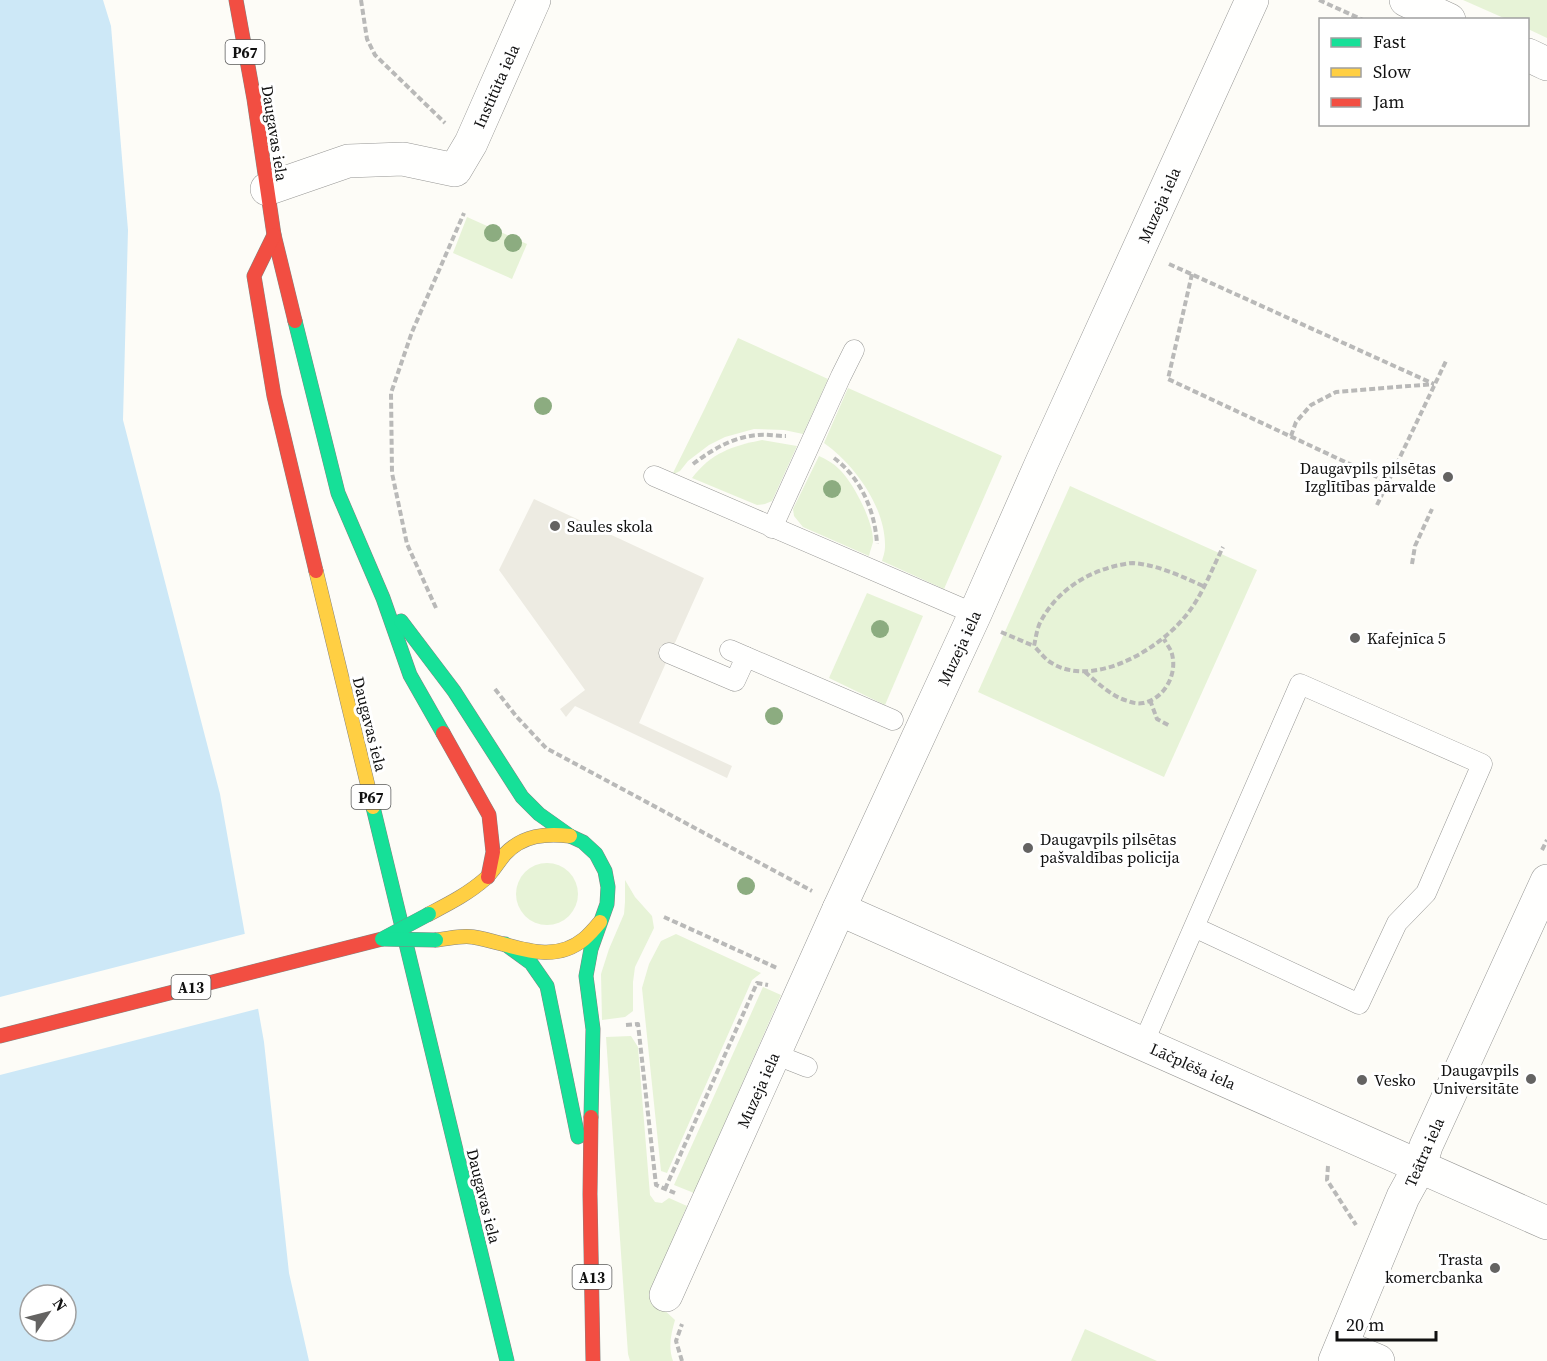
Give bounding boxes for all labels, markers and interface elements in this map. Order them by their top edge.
legend [1319,18,1529,126]
text: Fast [1373,29,1406,54]
road number: P67 [226,40,264,64]
street label: Institūta iela [468,40,525,131]
text: Slow [1373,59,1411,84]
street label: Daugavas iela [257,84,294,183]
text: Jam [1372,89,1405,114]
street label: Muzeja iela [1133,163,1186,246]
place label: Daugavpils pilsētas Izglītības pārvalde [1300,457,1436,497]
marker: Daugavpils pilsētas Izglītības pārvalde [1441,470,1455,484]
place label: Saules skola [567,515,654,537]
marker: Saules skola [548,519,562,533]
street label: Muzeja iela [932,606,986,689]
place label: Kafejnīca 5 [1367,627,1446,649]
marker: Kafejnīca 5 [1348,631,1362,645]
street label: Daugavas iela [348,674,393,774]
road number: P67 [352,785,391,809]
place label: Daugavpils pilsētas pašvaldības policija [1040,828,1181,868]
marker: Daugavpils pilsētas pašvaldības policija [1021,841,1035,855]
road number: A13 [172,975,210,999]
street label: Lāčplēša iela [1147,1037,1240,1095]
street label: Muzeja iela [732,1048,785,1131]
place label: Daugavpils Universitāte [1433,1059,1519,1099]
place label: Vesko [1374,1069,1416,1091]
marker: Daugavpils Universitāte [1524,1072,1538,1086]
marker: Vesko [1355,1073,1369,1087]
street label: Teātra iela [1399,1113,1449,1190]
street label: Daugavas iela [462,1146,507,1246]
place label: Trasta komercbanka [1385,1248,1484,1288]
marker: Trasta komercbanka [1488,1261,1502,1275]
road number: A13 [572,1265,612,1289]
north arrow [18,1283,78,1343]
text: N [48,1293,73,1316]
scale bar [1337,1304,1436,1342]
text: 20 m [1346,1312,1384,1337]

